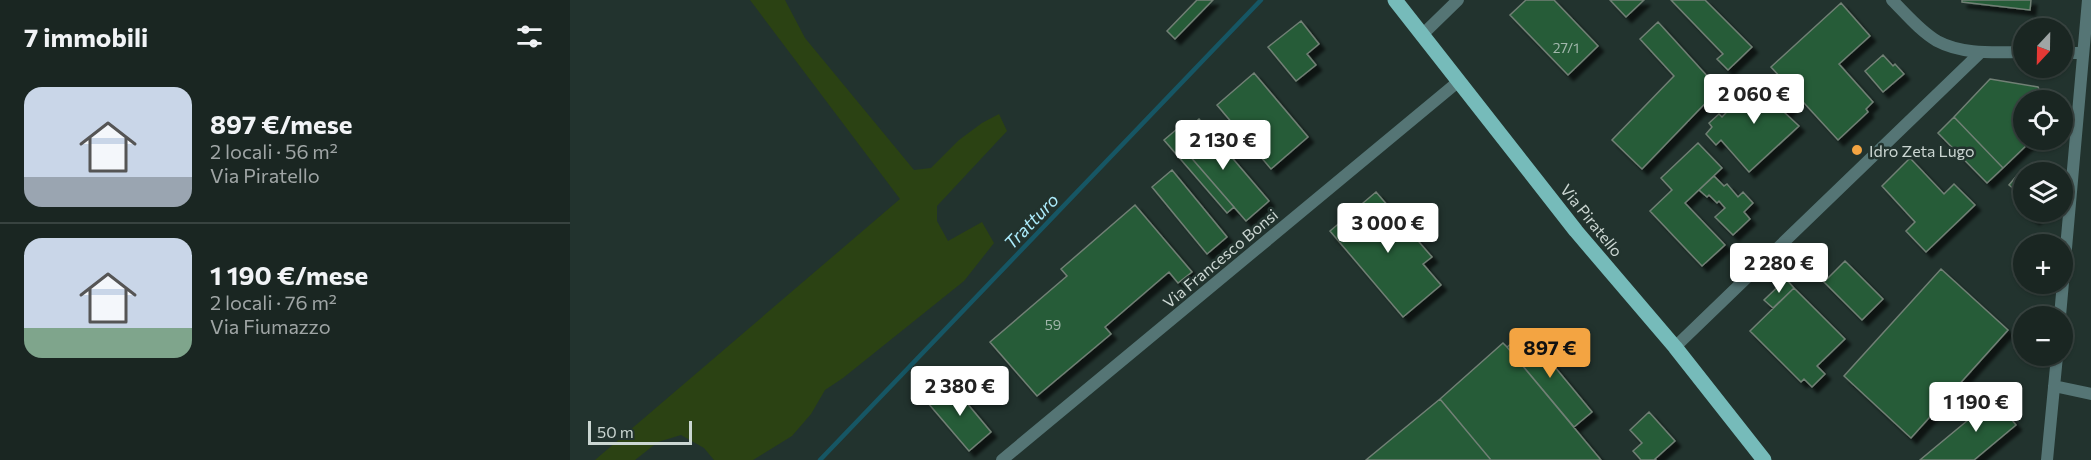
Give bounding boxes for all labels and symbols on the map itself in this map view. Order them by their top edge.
north arrow [2013,18,2073,78]
house number: 27/1 [1553,39,1579,56]
pin: 2 060 € [1699,74,1809,125]
pin: 2 130 € [1168,120,1278,171]
place label: Idro Zeta Lugo [1869,141,1975,160]
marker: Idro Zeta Lugo [1850,143,1864,157]
street label: Via Piratello [1557,180,1627,260]
water label: Tratturo [999,189,1063,253]
pin: 3 000 € [1333,203,1443,254]
street label: Via Francesco Bonsi [1159,204,1281,312]
pin: 2 280 € [1724,243,1834,294]
house number: 59 [1045,316,1061,333]
pin: 897 € [1508,328,1592,379]
pin: 2 380 € [905,366,1015,417]
pin: 1 190 € [1921,382,2031,433]
scale bar [588,418,692,446]

